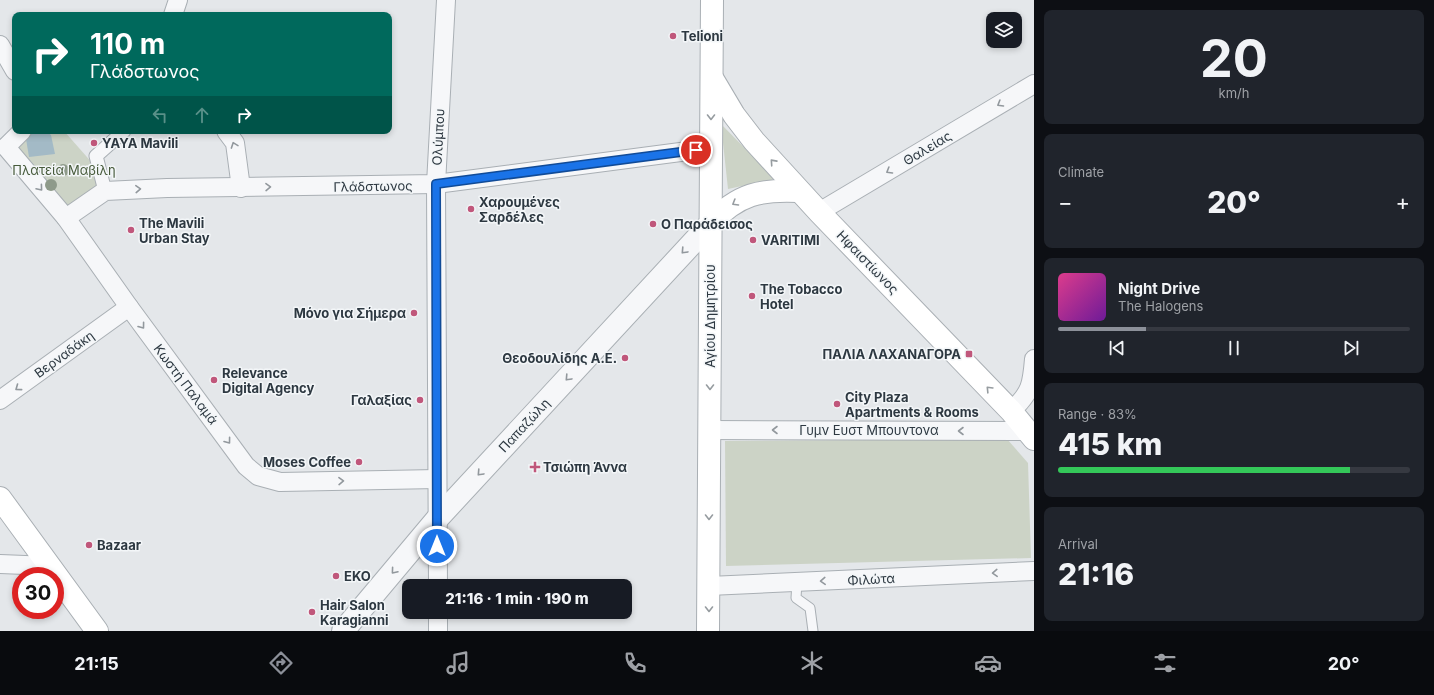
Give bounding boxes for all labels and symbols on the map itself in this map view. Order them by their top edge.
place label: Telioni [681,28,723,44]
marker: Telioni [668,31,678,41]
one-way arrow [998,99,1005,107]
street label: Ολύμπου [429,108,447,166]
one-way arrow [707,114,715,120]
street label: Θαλείας [900,127,954,169]
pin [679,133,713,167]
place label: YAYA Mavili [102,135,178,151]
marker: YAYA Mavili [89,138,99,148]
one-way arrow [230,141,238,148]
one-way arrow [770,159,778,167]
park label: Πλατεία Μαβίλη [12,162,116,178]
one-way arrow [886,166,893,173]
street label: Γλάδστωνος [333,177,413,195]
one-way arrow [35,183,42,190]
one-way arrow [265,183,271,192]
one-way arrow [135,185,141,194]
place label: Χαρουμένες Σαρδέλες [479,194,560,225]
one-way arrow [732,198,739,205]
marker: Χαρουμένες Σαρδέλες [466,204,476,214]
place label: The Mavili Urban Stay [139,215,210,246]
place label: Ο Παράδεισος [661,216,753,232]
marker: Ο Παράδεισος [648,219,658,229]
marker: The Mavili Urban Stay [126,225,136,235]
street label: Ηφαιστίωνος [834,227,902,297]
place label: VARITIMI [761,232,820,248]
marker: VARITIMI [748,235,758,245]
one-way arrow [682,247,689,254]
street label: Αγίου Δημητρίου [702,264,718,368]
place label: The Tobacco Hotel [760,281,842,312]
marker: The Tobacco Hotel [747,291,757,301]
place label: Μόνο για Σήμερα [294,305,406,321]
marker: Μόνο για Σήμερα [409,308,419,318]
one-way arrow [138,321,145,328]
street label: Βερναδάκη [31,327,97,381]
street label: Κωστή Παλαμά [151,341,222,428]
place label: ΠΑΛΙΑ ΛΑΧΑΝΑΓΟΡΑ [823,346,961,362]
marker: ΠΑΛΙΑ ΛΑΧΑΝΑΓΟΡΑ [964,349,974,359]
place label: Θεοδουλίδης Α.Ε. [502,350,617,366]
marker: Θεοδουλίδης Α.Ε. [620,353,630,363]
place label: Relevance Digital Agency [222,365,314,396]
one-way arrow [565,373,572,381]
marker: Relevance Digital Agency [209,375,219,385]
one-way arrow [15,383,22,390]
one-way arrow [706,384,714,390]
one-way arrow [987,386,994,394]
place label: City Plaza Apartments & Rooms [845,389,979,420]
place label: Γαλαξίας [351,392,412,408]
marker: Γαλαξίας [415,395,425,405]
street label: Παπαζώλη [495,395,553,455]
marker: City Plaza Apartments & Rooms [832,399,842,409]
street label: Γυμν Ευστ Μπουντονα [799,422,939,438]
one-way arrow [772,426,778,434]
one-way arrow [958,427,964,435]
one-way arrow [223,437,230,444]
place label: Moses Coffee [263,454,351,470]
marker: Moses Coffee [354,457,364,467]
place label: Τσιώπη Άννα [543,459,627,475]
marker: Τσιώπη Άννα [530,462,540,472]
one-way arrow [477,469,484,476]
one-way arrow [338,477,344,485]
one-way arrow [705,514,713,520]
position arrow [416,525,458,567]
place label: Bazaar [97,537,142,553]
marker: Bazaar [84,540,94,550]
one-way arrow [391,566,398,574]
speed limit sign: 30 [12,567,64,619]
place label: EKO [344,568,371,584]
one-way arrow [992,568,998,577]
street label: Φιλώτα [847,570,896,588]
marker: EKO [331,571,341,581]
one-way arrow [820,577,826,585]
place label: Hair Salon Karagianni [320,597,389,628]
one-way arrow [704,606,713,612]
marker: Hair Salon Karagianni [307,607,317,617]

